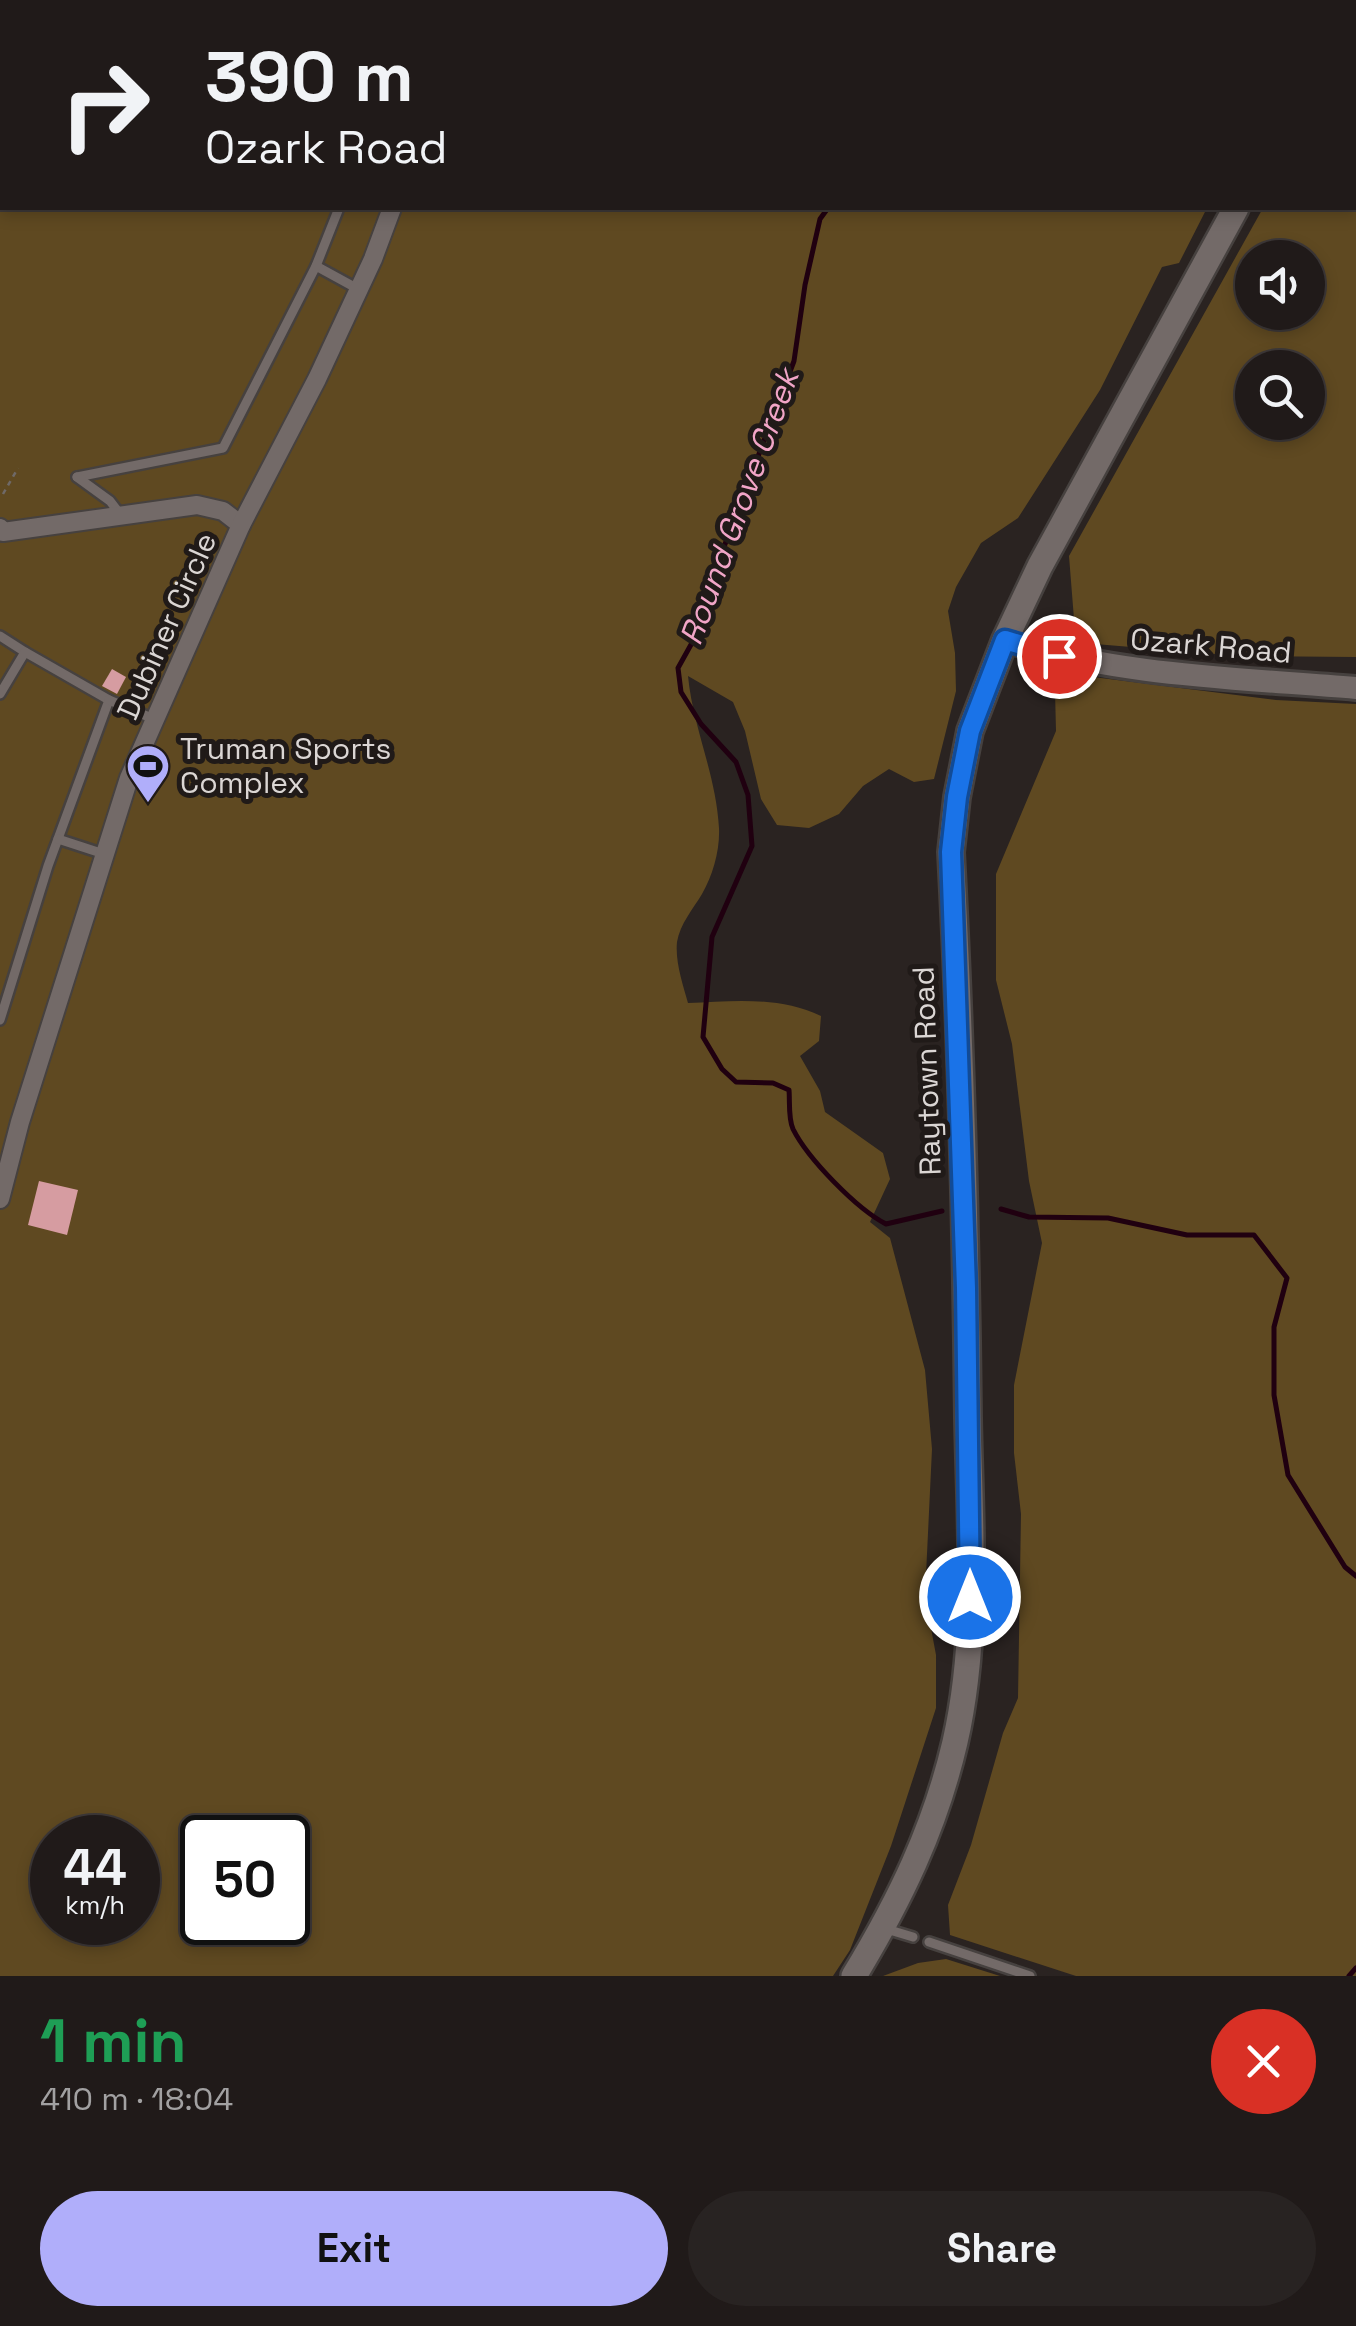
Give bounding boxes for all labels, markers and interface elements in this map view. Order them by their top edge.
text: 390 m [205,32,414,121]
icon: right [40,40,170,170]
text: Ozark Road [205,119,448,176]
map controls [1235,240,1325,440]
button: sound [1235,240,1325,330]
button: search [1235,350,1325,440]
water label: Round Grove Creek [671,360,809,650]
street label: Dubiner Circle [108,526,225,725]
pin [1017,614,1102,699]
street label: Ozark Road [1129,619,1293,672]
icon: arrive [1032,629,1087,684]
place label: Truman Sports Complex [180,729,391,802]
sports icon: Truman Sports Complex [125,743,171,804]
street label: Raytown Road [903,966,950,1176]
position arrow [918,1545,1022,1649]
speed limit sign: 50 [180,1815,310,1945]
text: 44 [63,1836,127,1900]
text: km/h [65,1889,125,1921]
text: 1 min [40,2003,187,2080]
button: close [1211,2009,1316,2114]
text: 410 m · 18:04 [40,2079,233,2119]
button: Exit [40,2191,668,2306]
button: Share [688,2191,1316,2306]

